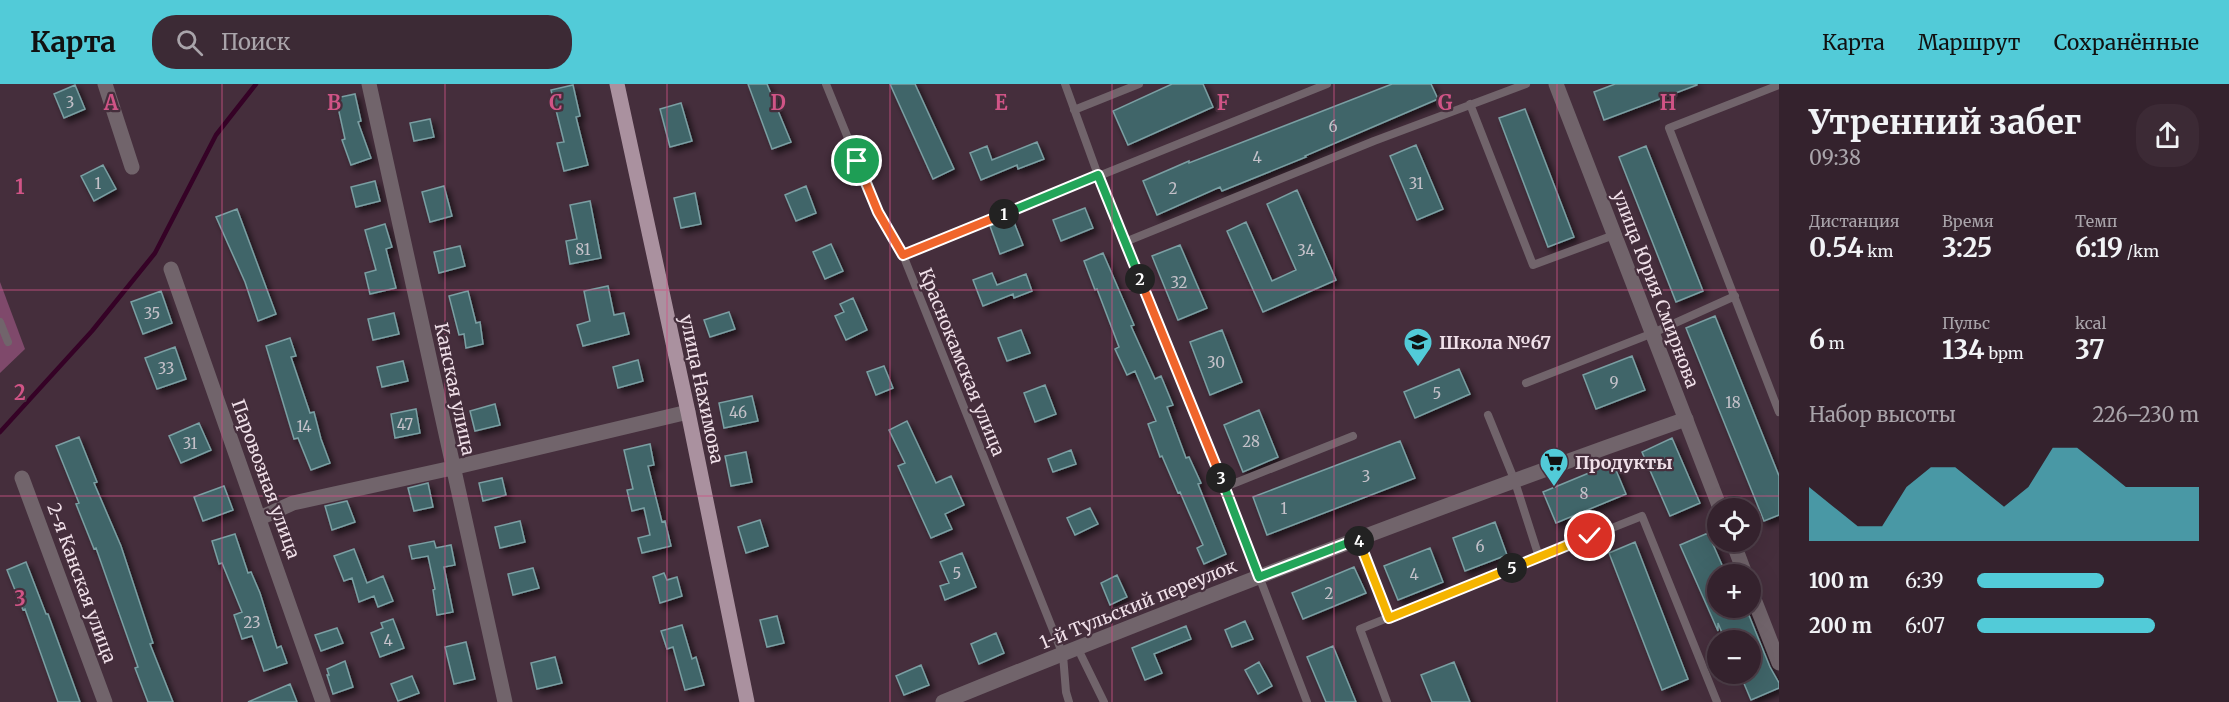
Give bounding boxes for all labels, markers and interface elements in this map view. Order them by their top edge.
search box [152,15,572,69]
text: Карта [30,24,116,60]
icon: search [173,26,206,59]
text: Поиск [221,28,291,56]
text: Карта [1822,29,1885,56]
text: Маршрут [1918,29,2021,56]
text: Сохранённые [2054,29,2199,56]
text: A [103,90,119,115]
text: B [327,90,341,115]
text: C [549,90,563,115]
text: D [770,90,786,115]
text: E [994,90,1008,115]
text: F [1217,90,1230,115]
text: G [1438,90,1453,115]
text: H [1660,90,1676,115]
house number: 3 [66,93,74,112]
text: Утренний забег [1809,102,2081,143]
button: share [2136,104,2199,167]
house number: 6 [1328,117,1338,136]
pin [831,135,882,186]
icon: arrive [840,144,873,177]
text: 09:38 [1809,145,1861,170]
house number: 4 [1252,148,1262,167]
text: 1 [15,174,25,199]
house number: 1 [95,174,102,193]
house number: 31 [1409,174,1424,193]
house number: 2 [1169,179,1178,198]
street label: улица Юрия Смирнова [1608,187,1704,391]
pin: 1 [989,199,1019,229]
text: 1 [1000,204,1008,224]
text: Дистанция [1809,211,1900,231]
text: Время [1942,211,1994,231]
text: Темп [2075,211,2117,231]
text: 0.54 [1809,231,1864,264]
text: 3:25 [1942,231,1992,264]
text: 6:19 [2075,231,2123,264]
house number: 81 [575,240,591,259]
house number: 34 [1297,241,1315,260]
text: km [1864,241,1893,261]
text: /km [2123,241,2159,261]
pin: 2 [1125,264,1155,294]
street label: Краснокамская улица [914,265,1010,460]
text: 2 [1135,269,1145,289]
house number: 32 [1170,273,1188,292]
house number: 35 [144,304,160,323]
street label: улица Нахимова [675,312,729,466]
text: Пульс [1942,313,1990,333]
text: kcal [2075,313,2106,333]
street label: Канская улица [430,321,480,458]
text: 6 [1809,323,1825,356]
school or university icon: Школа №67 [1402,326,1434,368]
place label: Школа №67 [1439,331,1551,354]
text: m [1825,333,1845,353]
text: 134 [1942,333,1985,366]
text: 37 [2075,333,2104,366]
text: bpm [1985,343,2024,363]
house number: 30 [1207,353,1225,372]
house number: 33 [158,359,174,378]
house number: 9 [1609,373,1619,392]
text: 2 [14,380,26,405]
house number: 5 [1433,384,1441,403]
house number: 18 [1725,393,1741,412]
street label: Паровозная улица [226,396,306,562]
text: Набор высоты [1809,402,1956,427]
text: 226–230 m [2093,402,2199,427]
house number: 46 [729,403,747,422]
house number: 47 [397,415,414,434]
house number: 14 [296,417,312,436]
house number: 28 [1242,432,1260,451]
house number: 31 [183,434,198,453]
supermarket icon: Продукты [1538,446,1570,488]
place label: Продукты [1575,451,1673,474]
pin: 3 [1206,463,1236,493]
house number: 3 [1362,467,1370,486]
text: 3 [1216,468,1226,488]
house number: 8 [1580,484,1589,503]
map controls [1707,498,1761,684]
button: locate [1707,498,1761,552]
house number: 1 [1281,499,1288,518]
street label: 2-я Канская улица [42,500,122,666]
pin [1564,510,1615,561]
icon: check [1573,519,1606,552]
pin: 4 [1344,526,1374,556]
text: 4 [1354,531,1364,551]
house number: 6 [1475,537,1485,556]
pin: 5 [1497,553,1527,583]
street label: 1-й Тульский переулок [1036,554,1240,654]
text: 5 [1507,558,1517,578]
house number: 5 [953,564,961,583]
button: + [1707,564,1761,618]
house number: 4 [1409,565,1419,584]
text: 100 m [1809,568,1869,593]
text: 6:39 [1905,568,1944,593]
house number: 2 [1325,584,1334,603]
text: 3 [14,586,26,611]
house number: 23 [244,613,260,632]
text: 200 m [1809,613,1872,638]
text: 6:07 [1905,613,1945,638]
button: − [1707,630,1761,684]
house number: 4 [383,631,393,650]

